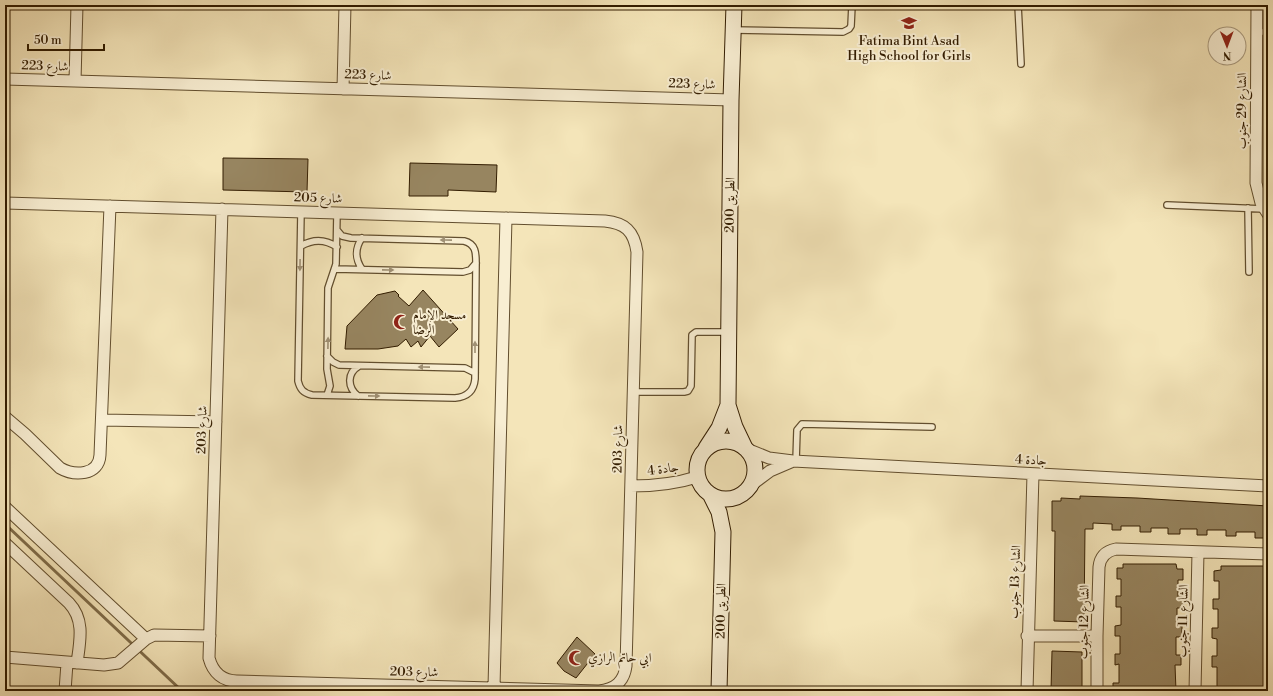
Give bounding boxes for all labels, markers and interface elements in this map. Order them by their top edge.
school or university icon: Fatima Bint Asad High School for Girls [900,14,918,32]
scale bar [28,26,104,52]
north arrow [1207,26,1247,66]
text: 50 m [34,33,62,48]
place label: Fatima Bint Asad High School for Girls [847,33,971,64]
text: N [1222,48,1232,62]
street label: شارع 223 [21,57,69,78]
street label: شارع 223 [344,66,392,87]
street label: الشارع 29 جنوب [1234,73,1253,149]
street label: شارع 223 [668,75,716,96]
street label: الطريق 200 [722,177,738,233]
street label: شارع 205 [293,189,342,210]
one-way arrow [439,237,452,243]
one-way arrow [297,259,303,272]
one-way arrow [382,267,395,273]
place label: مسجد الإمام الرضا [413,307,466,338]
mosque icon: مسجد الإمام الرضا [392,313,410,331]
one-way arrow [325,336,331,349]
one-way arrow [472,340,478,353]
one-way arrow [417,364,430,370]
one-way arrow [368,393,381,399]
street label: شارع 203 [193,406,214,455]
street label: شارع 203 [610,425,629,473]
street label: جادة 4 [1015,451,1047,469]
street label: جادة 4 [646,459,680,479]
street label: الشارع 13 جنوب [1006,545,1027,619]
street label: الطريق 200 [713,583,729,639]
street label: الشارع 12 جنوب [1075,584,1096,659]
street label: الشارع 11 جنوب [1174,584,1195,658]
mosque icon: ابي حاتم الرازي [567,649,585,667]
place label: ابي حاتم الرازي [588,650,652,669]
street label: شارع 203 [390,664,438,683]

